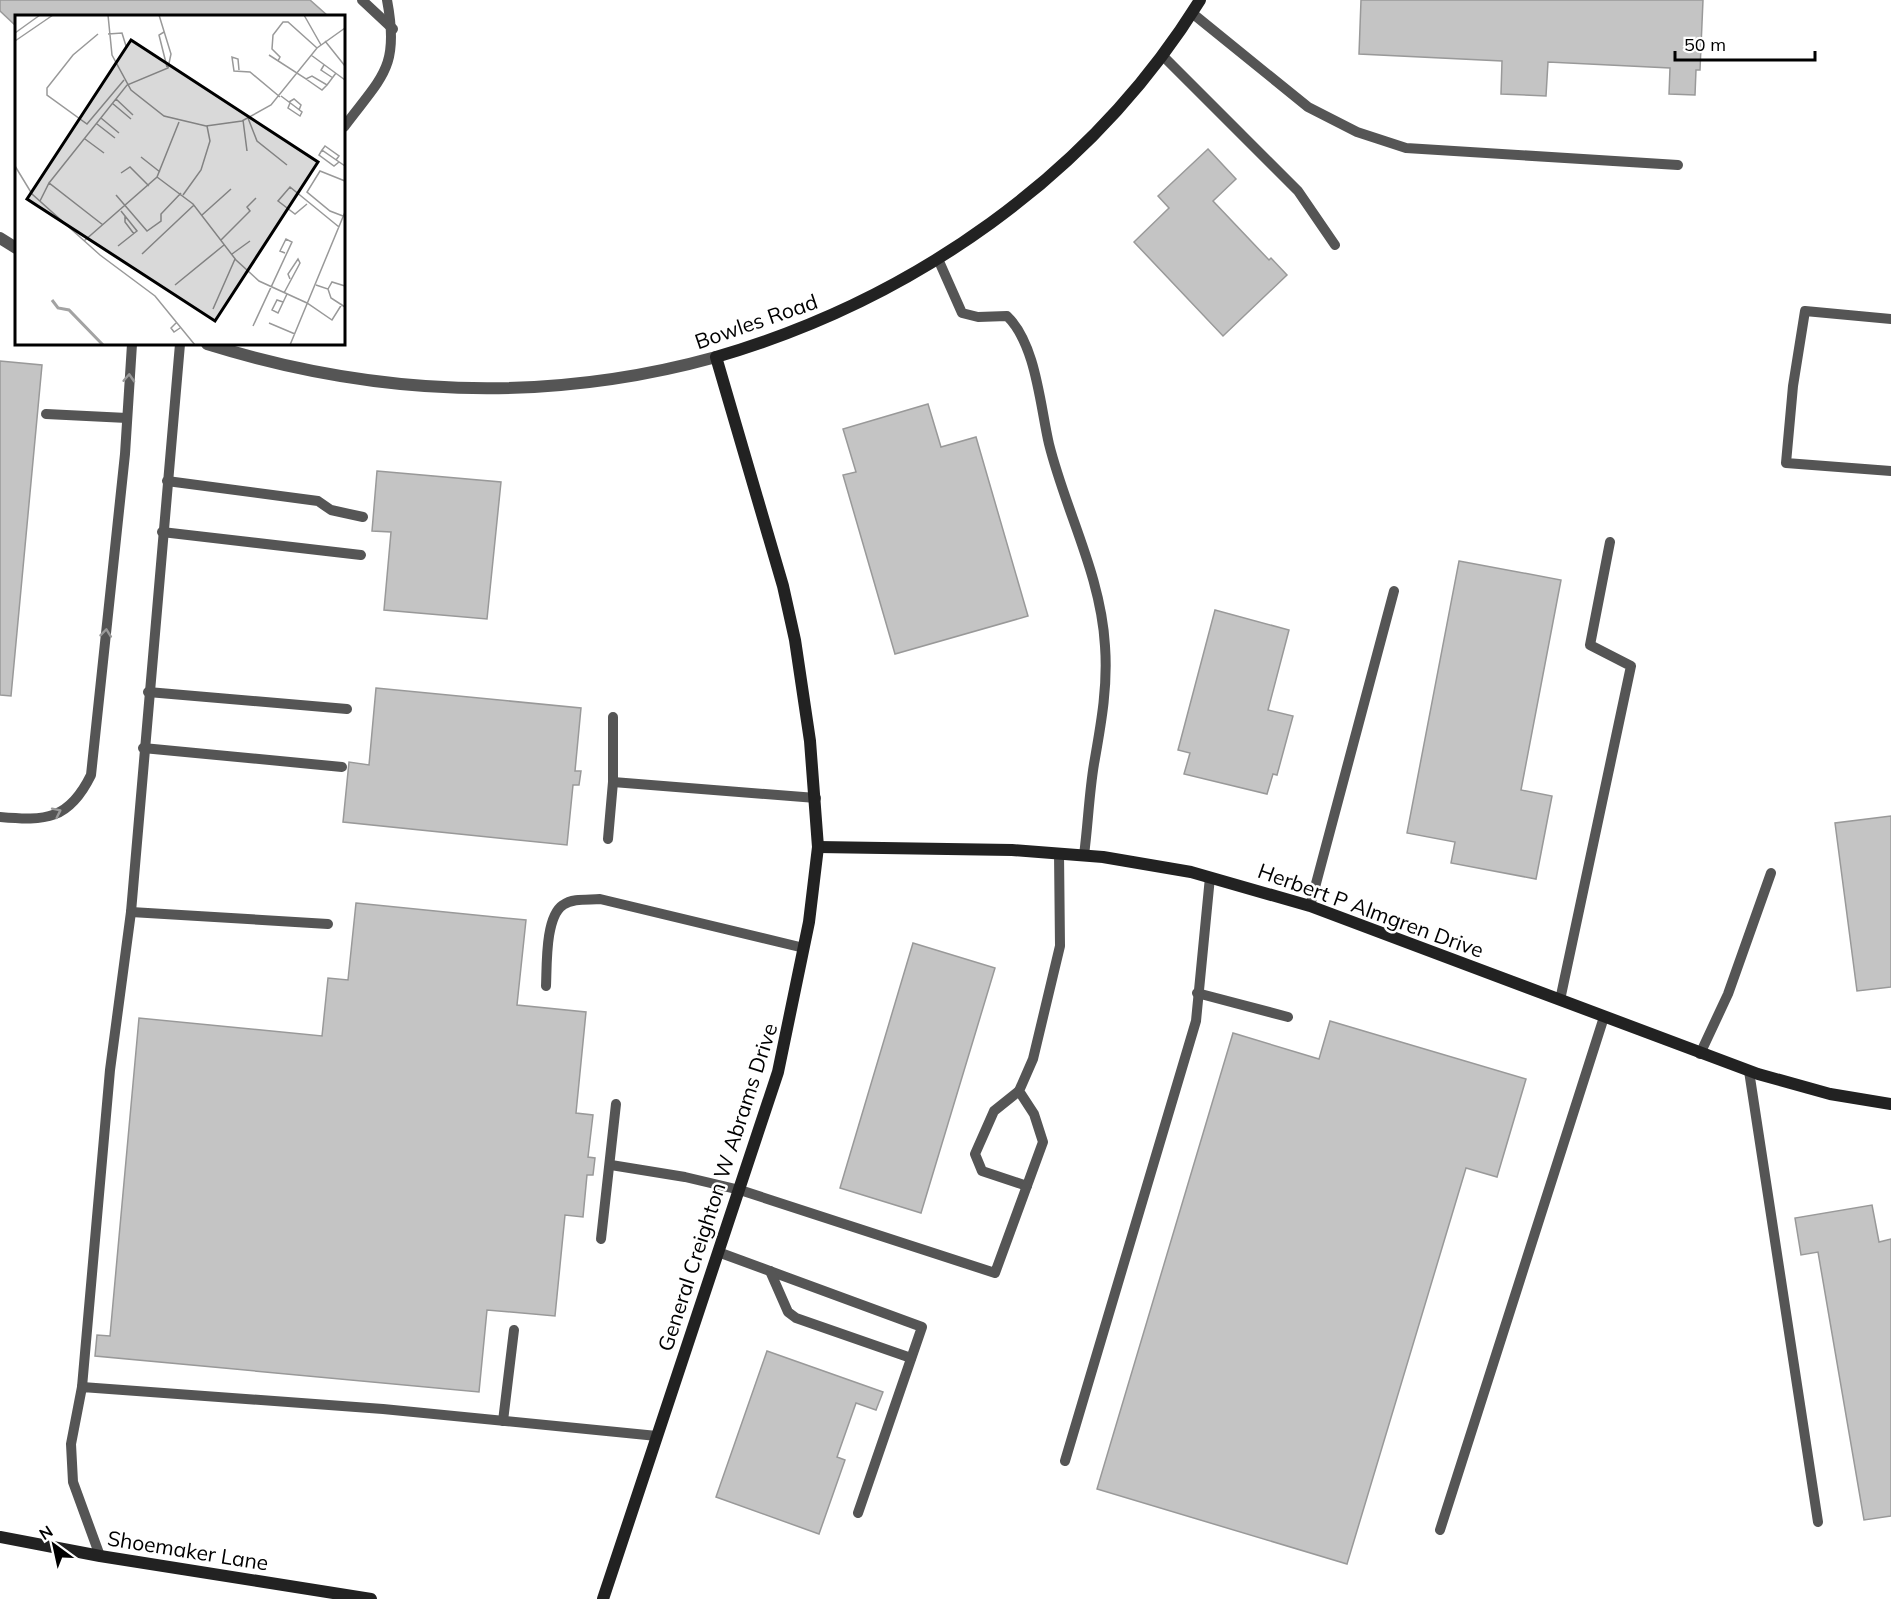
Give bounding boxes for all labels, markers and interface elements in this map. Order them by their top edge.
inset map [15,15,345,345]
scale bar [1675,24,1814,62]
text: 50 m [1684,33,1726,56]
street label: Bowles Road [691,288,821,354]
one-way arrow [122,373,135,382]
one-way arrow [99,629,112,638]
one-way arrow [51,808,62,820]
street label: Herbert P Almgren Drive [1255,857,1487,963]
street label: General Creighton W Abrams Drive [652,1020,782,1354]
north arrow [24,1515,84,1575]
text: N [35,1521,56,1544]
street label: Shoemaker Lane [106,1524,270,1576]

